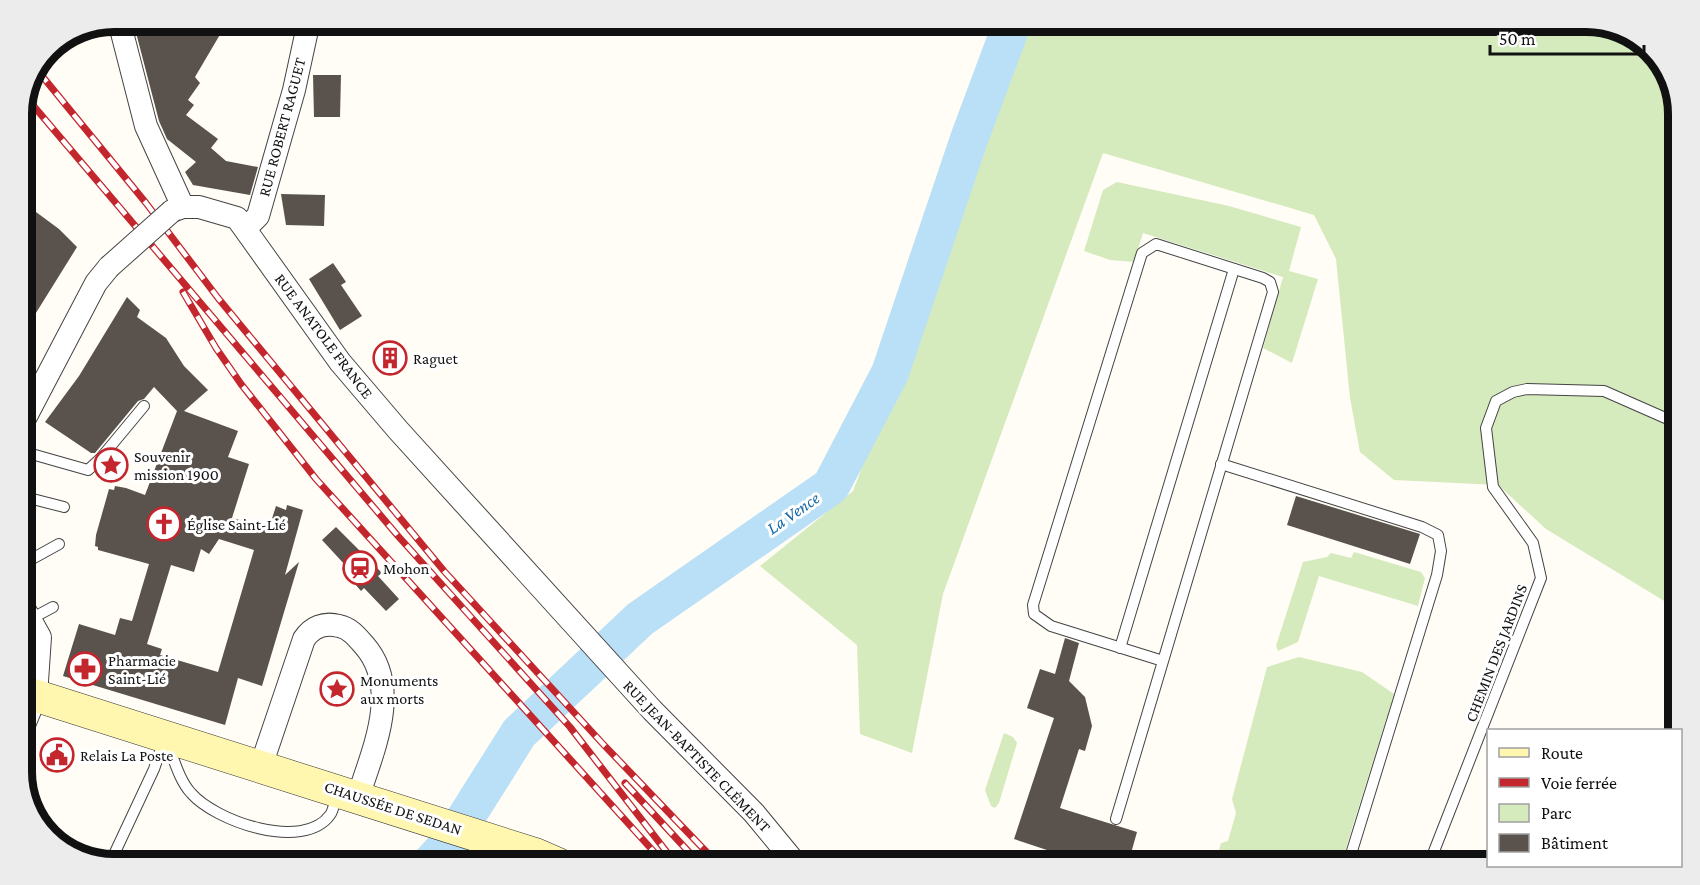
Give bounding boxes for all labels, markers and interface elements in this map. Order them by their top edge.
scale bar [1490,18,1644,56]
text: 50 m [1499,29,1536,49]
street label: RUE ROBERT RAGUET [255,55,309,198]
street label: RUE ANATOLE FRANCE [272,270,377,402]
building icon: Raguet [372,340,408,376]
place label: Raguet [413,350,458,368]
place icon: Souvenir mission 1900 [93,447,129,483]
place label: Souvenir mission 1900 [134,448,219,483]
water label: La Vence [763,488,823,538]
church icon: Église Saint-Lié [146,506,182,542]
place label: Église Saint-Lié [187,516,286,534]
station icon: Mohon [342,550,378,586]
place label: Mohon [383,560,430,577]
street label: CHEMIN DES JARDINS [1462,582,1531,725]
pharmacy icon: Pharmacie Saint-Lié [67,651,103,687]
place label: Pharmacie Saint-Lié [108,652,176,687]
place icon: Monuments aux morts [319,671,355,707]
place label: Monuments aux morts [360,672,438,707]
street label: RUE JEAN-BAPTISTE CLÉMENT [619,677,774,836]
legend [1487,729,1682,867]
public building icon: Relais La Poste [39,737,75,773]
text: Route [1541,743,1583,763]
place label: Relais La Poste [80,747,173,764]
text: Voie ferrée [1541,773,1617,793]
street label: CHAUSSÉE DE SEDAN [322,778,464,838]
text: Parc [1541,803,1572,823]
text: Bâtiment [1541,833,1609,853]

